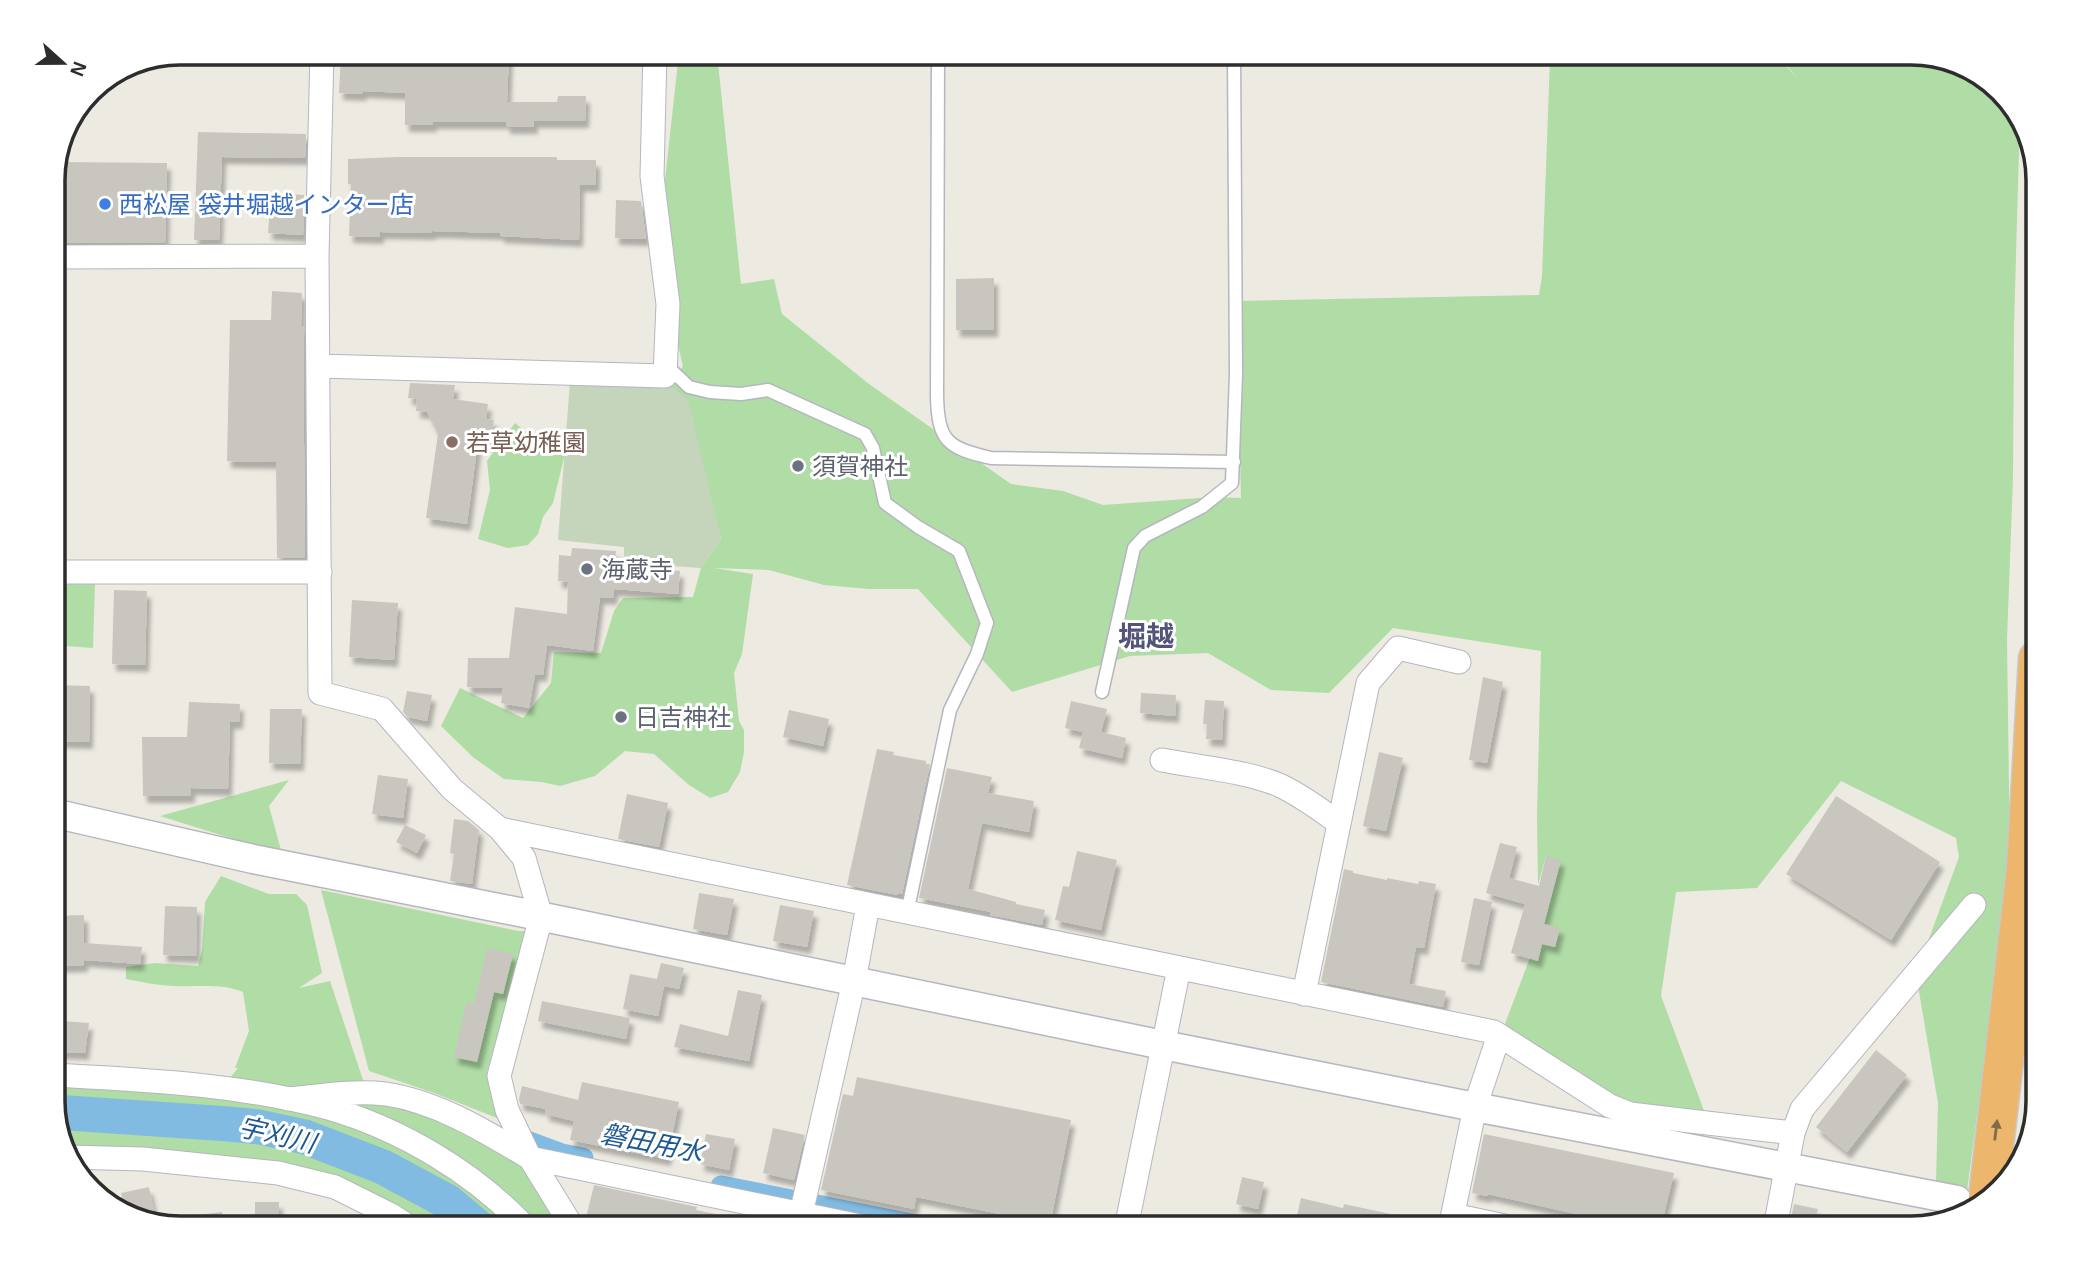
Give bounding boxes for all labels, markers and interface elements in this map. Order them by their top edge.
north arrow [28,28,98,98]
text: N [66,59,91,79]
place label: 西松屋 袋井堀越インター店 [119,191,414,218]
marker: 西松屋 袋井堀越インター店 [97,196,113,212]
place label: 若草幼稚園 [466,429,586,456]
marker: 若草幼稚園 [444,434,460,450]
place label: 須賀神社 [812,453,908,480]
marker: 須賀神社 [790,458,806,474]
place label: 海蔵寺 [601,556,673,583]
marker: 海蔵寺 [579,561,595,577]
district label: 堀越 [1118,621,1174,652]
place label: 日吉神社 [635,704,731,731]
marker: 日吉神社 [613,709,629,725]
water label: 宇刈川 [236,1112,321,1159]
water label: 磐田用水 [598,1118,709,1168]
one-way arrow [1990,1119,2001,1141]

